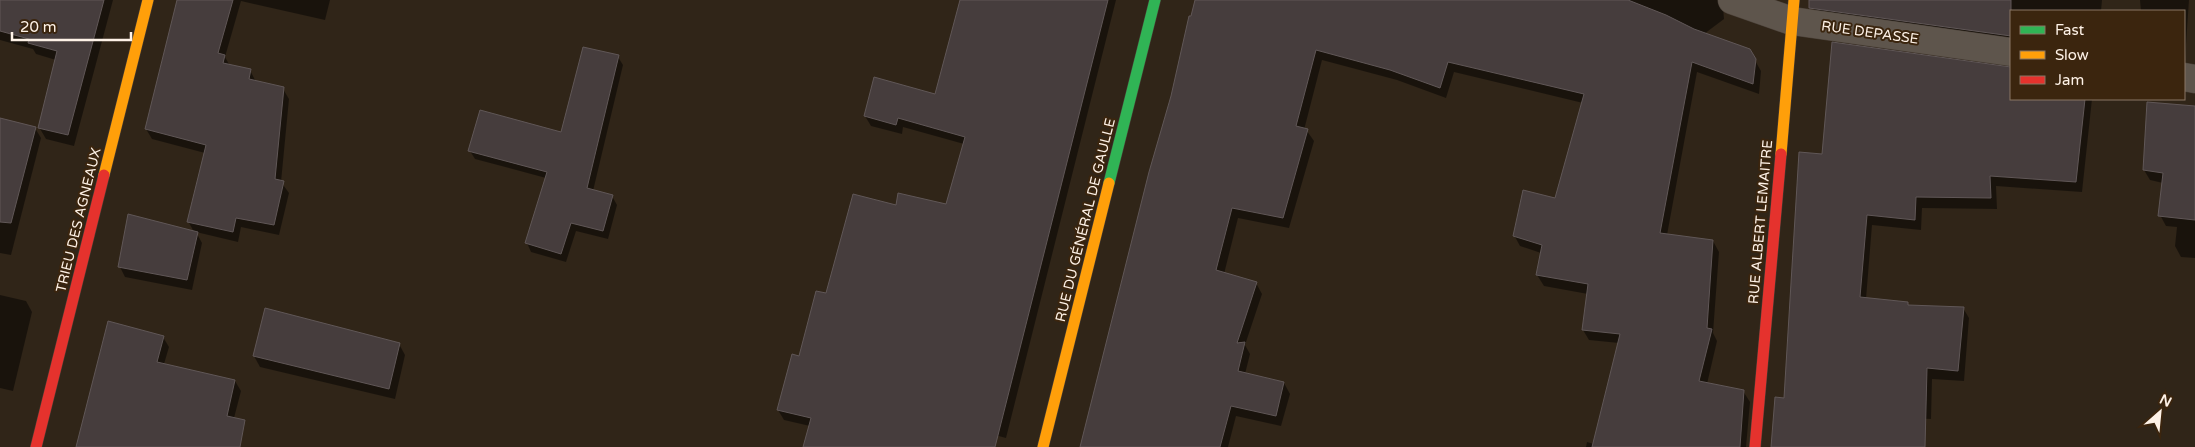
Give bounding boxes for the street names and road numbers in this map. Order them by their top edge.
street label: RUE DEPASSE [1820,17,1920,48]
street label: RUE DU GÉNÉRAL DE GAULLE [1052,116,1119,324]
street label: RUE ALBERT LEMAITRE [1745,139,1776,305]
street label: TRIEU DES AGNEAUX [52,146,105,294]

